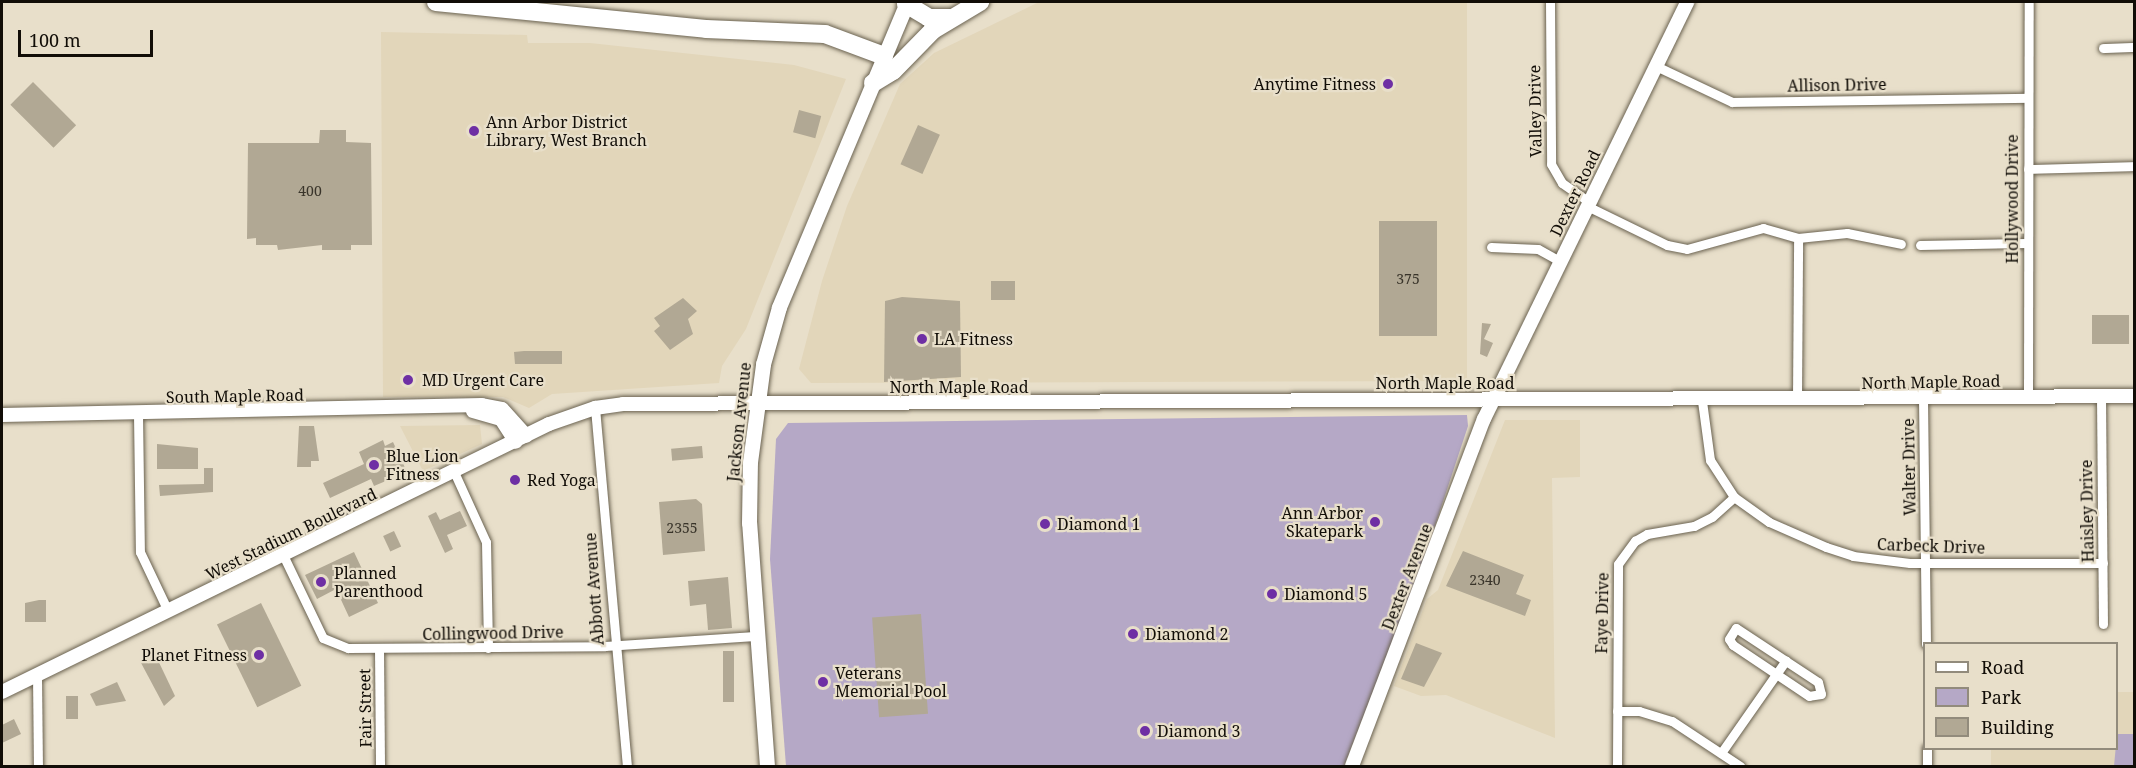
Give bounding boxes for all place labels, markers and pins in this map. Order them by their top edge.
place label: Anytime Fitness [1254,74,1376,94]
marker: Anytime Fitness [1381,77,1395,91]
place label: Ann Arbor District Library, West Branch [486,112,647,150]
marker: Ann Arbor District Library, West Branch [467,124,481,138]
place label: LA Fitness [934,329,1013,349]
marker: LA Fitness [915,332,929,346]
place label: MD Urgent Care [422,370,544,390]
marker: MD Urgent Care [399,371,417,389]
place label: Blue Lion Fitness [386,446,459,484]
marker: Blue Lion Fitness [367,458,381,472]
place label: Red Yoga [527,470,596,490]
marker: Red Yoga [508,473,522,487]
place label: Ann Arbor Skatepark [1282,503,1363,541]
place label: Diamond 1 [1057,514,1140,534]
marker: Ann Arbor Skatepark [1368,515,1382,529]
marker: Diamond 1 [1038,517,1052,531]
place label: Planned Parenthood [334,563,423,601]
marker: Planned Parenthood [312,573,330,591]
place label: Diamond 5 [1284,584,1367,604]
marker: Diamond 5 [1265,587,1279,601]
place label: Diamond 2 [1145,624,1228,644]
marker: Diamond 2 [1126,627,1140,641]
place label: Planet Fitness [141,645,247,665]
marker: Planet Fitness [252,648,266,662]
place label: Veterans Memorial Pool [835,663,947,701]
marker: Veterans Memorial Pool [816,675,830,689]
place label: Diamond 3 [1157,721,1240,741]
marker: Diamond 3 [1138,724,1152,738]

